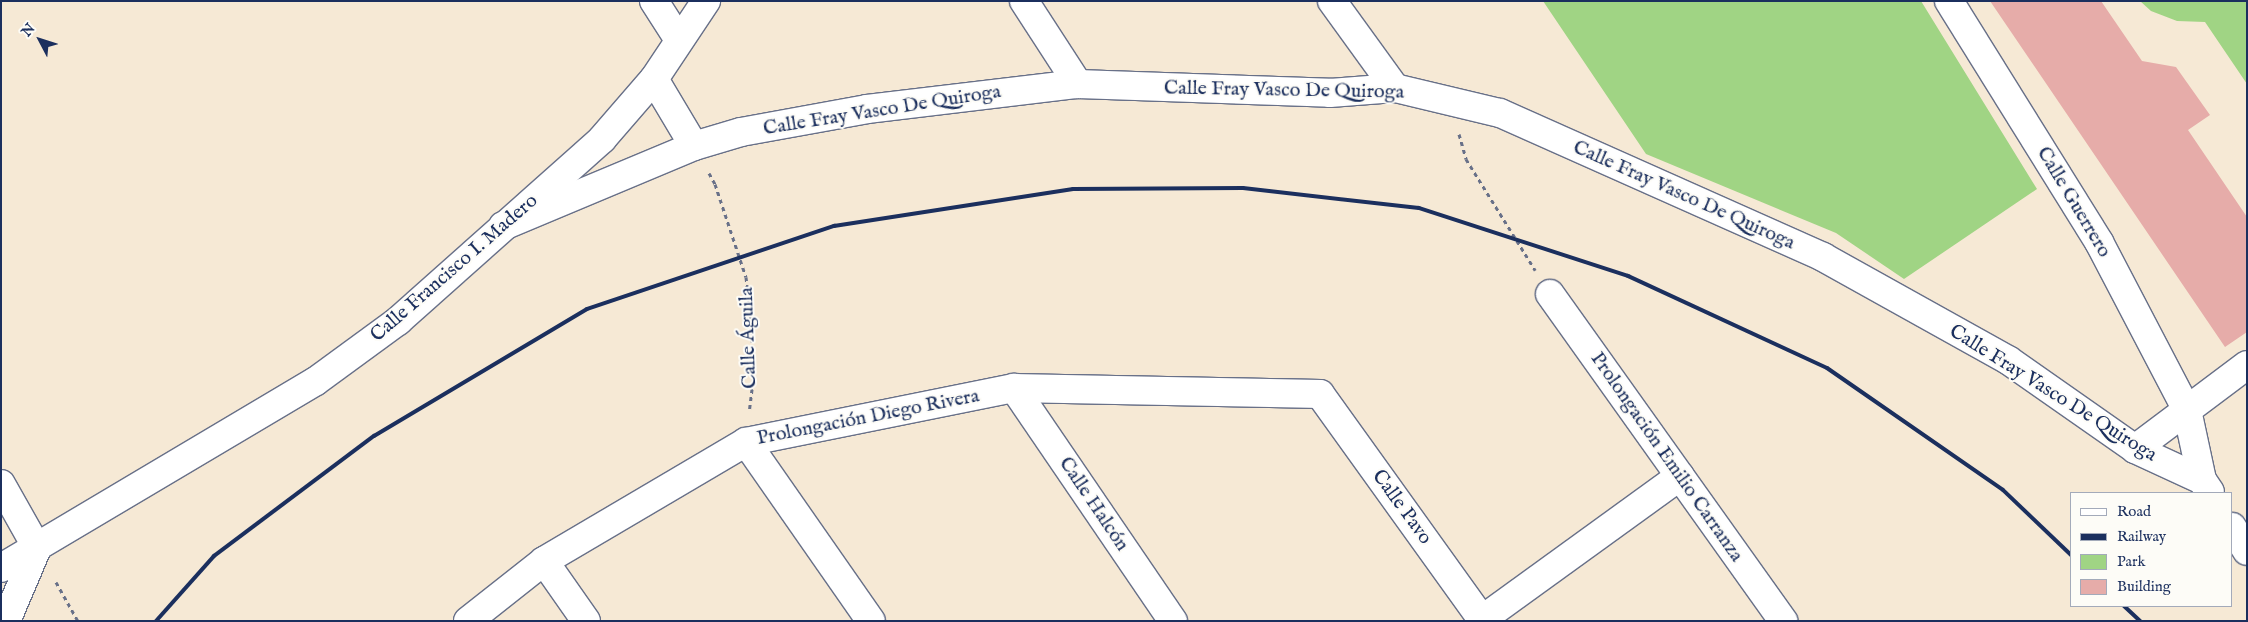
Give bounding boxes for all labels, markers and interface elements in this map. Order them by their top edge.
north arrow [15,15,65,65]
text: N [18,20,39,41]
street label: Calle Fray Vasco De Quiroga [1164,76,1404,104]
street label: Calle Fray Vasco De Quiroga [761,79,1003,141]
street label: Calle Fray Vasco De Quiroga [1569,135,1799,255]
street label: Calle Guerrero [2032,142,2116,262]
street label: Calle Francisco I. Madero [365,189,543,347]
street label: Calle Águila [734,287,762,389]
street label: Calle Fray Vasco De Quiroga [1945,319,2161,467]
street label: Prolongación Emilio Carranza [1585,347,1749,567]
street label: Prolongación Diego Rivera [755,384,981,450]
street label: Calle Halcón [1054,452,1134,556]
street label: Calle Pavo [1367,465,1437,549]
legend [2070,492,2233,607]
text: Road [2117,502,2151,521]
text: Railway [2117,527,2166,546]
text: Park [2117,552,2146,571]
text: Building [2117,577,2171,596]

